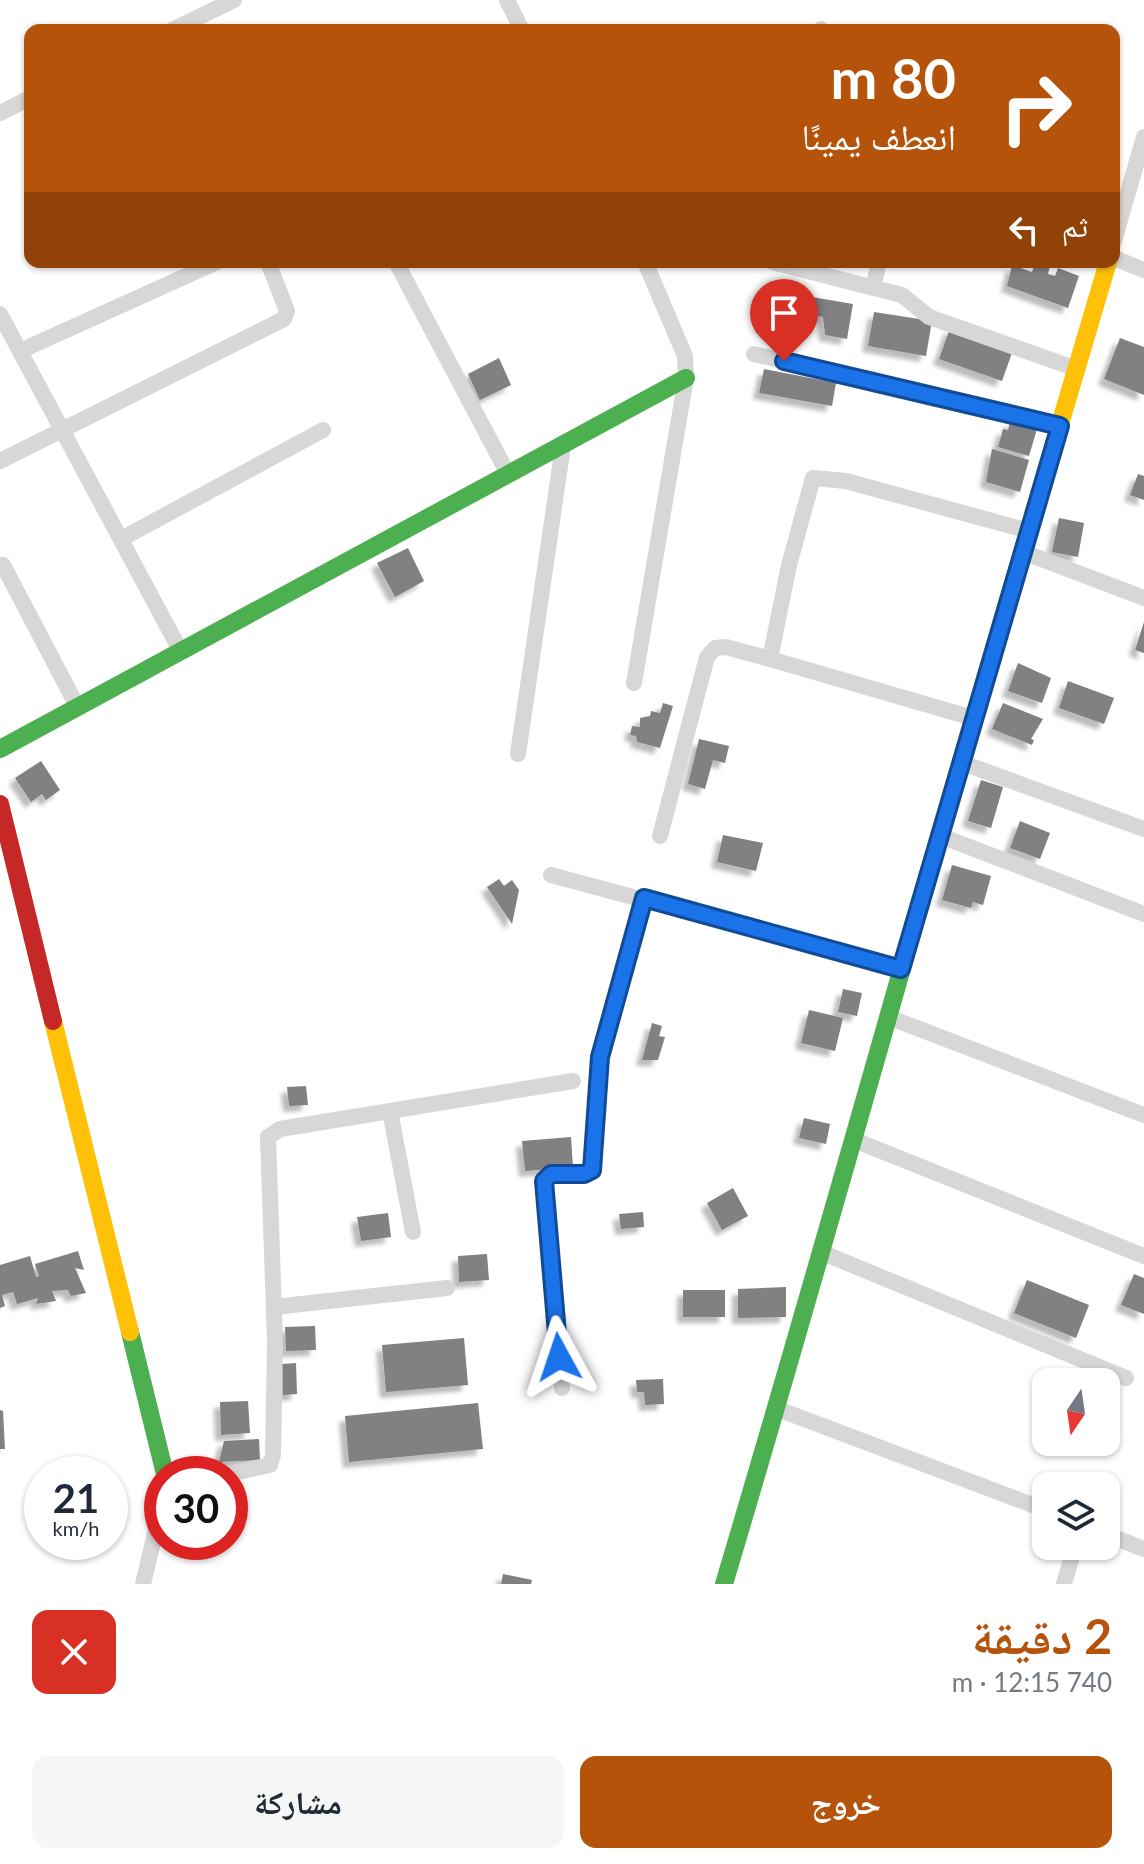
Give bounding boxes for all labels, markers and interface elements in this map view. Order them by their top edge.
text: 80 m [831,44,956,111]
icon: right [984,56,1088,160]
text: انعطف يمينًا [802,114,956,158]
text: ثم [1062,207,1088,243]
icon: left [1002,208,1046,252]
pin [750,279,818,361]
icon: arrive [762,291,806,335]
position arrow [517,1315,601,1399]
north arrow [1032,1368,1120,1456]
map controls [1032,1368,1120,1560]
speed limit sign: 30 [144,1456,248,1560]
button: layers [1032,1472,1120,1560]
text: 21 [53,1474,99,1522]
text: km/h [53,1516,99,1540]
text: 2 دقيقة [972,1607,1112,1664]
button: close [32,1610,116,1694]
text: 740 m · 12:15 [952,1666,1112,1698]
button: مشاركة [32,1756,564,1848]
button: خروج [580,1756,1112,1848]

